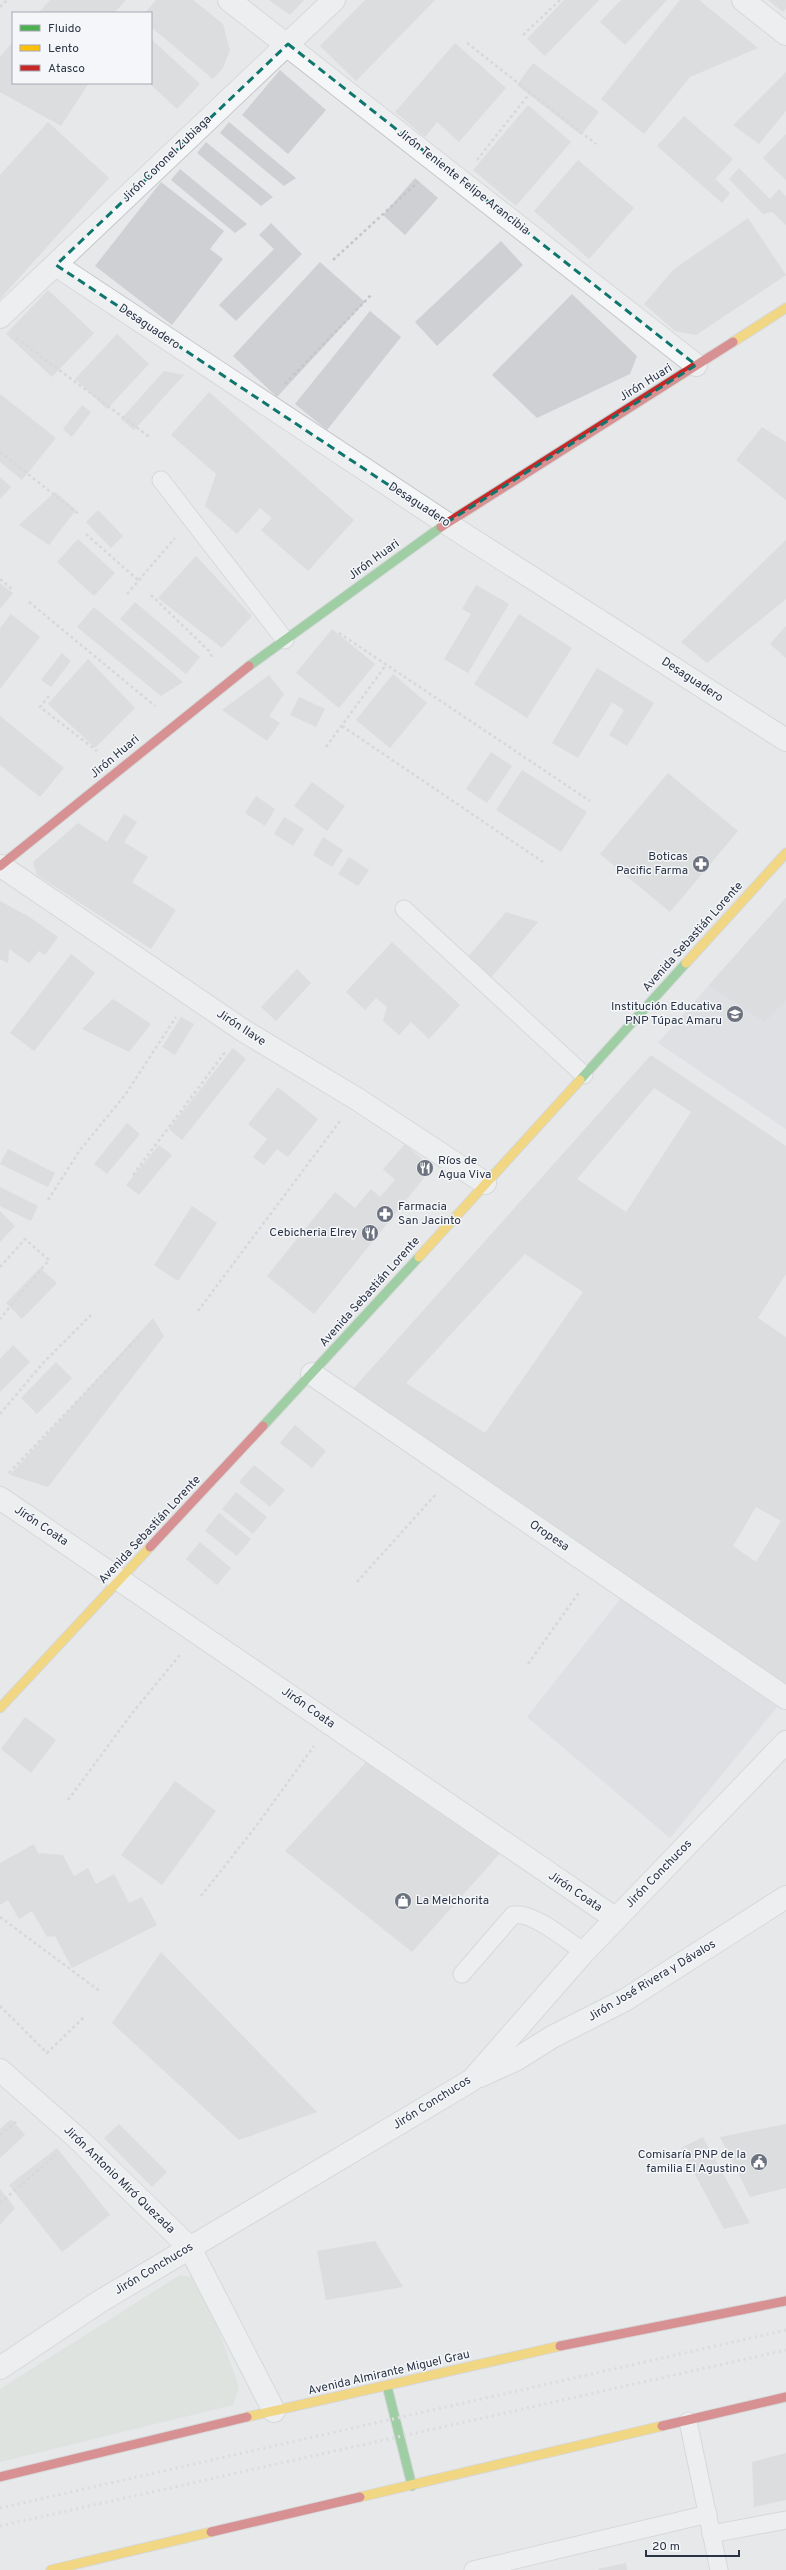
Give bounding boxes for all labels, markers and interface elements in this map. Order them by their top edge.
legend [12,12,152,84]
text: Fluido [48,21,81,37]
text: Lento [48,41,79,57]
text: Atasco [48,61,85,77]
street label: Jirón Coronel Zubiaga [119,112,215,206]
street label: Jirón Teniente Felipe Arancibia [393,125,533,239]
street label: Desaguadero [115,301,183,354]
street label: Jirón Huari [616,360,676,406]
street label: Desaguadero [385,479,453,531]
street label: Jirón Huari [345,536,403,584]
street label: Desaguadero [658,654,726,706]
street label: Jirón Huari [87,732,143,782]
place label: Boticas Pacific Farma [616,849,688,879]
pharmacy icon: Boticas Pacific Farma [691,854,711,874]
street label: Avenida Sebastián Lorente [639,879,747,995]
place label: Institución Educativa PNP Túpac Amaru [611,999,722,1029]
school or university icon: Institución Educativa PNP Túpac Amaru [725,1004,745,1024]
street label: Jirón Ilave [213,1006,269,1050]
place label: Ríos de Agua Viva [438,1153,491,1183]
restaurant icon: Ríos de Agua Viva [415,1158,435,1178]
place label: Farmacia San Jacinto [398,1199,461,1229]
pharmacy icon: Farmacia San Jacinto [375,1204,395,1224]
restaurant icon: Cebicheria Elrey [360,1223,380,1243]
place label: Cebicheria Elrey [269,1225,357,1241]
street label: Avenida Sebastián Lorente [316,1234,424,1350]
street label: Avenida Sebastián Lorente [95,1472,205,1588]
street label: Jirón Coata [11,1502,71,1550]
street label: Oropesa [526,1517,572,1555]
street label: Jirón Coata [278,1684,338,1732]
street label: Jirón Conchucos [622,1836,696,1912]
street label: Jirón Coata [545,1868,605,1916]
shop icon: La Melchorita [393,1891,413,1911]
place label: La Melchorita [416,1893,489,1909]
street label: Jirón José Rivera y Dávalos [585,1936,719,2026]
street label: Jirón Conchucos [390,2073,474,2133]
street label: Jirón Antonio Miró Quezada [60,2123,178,2237]
place label: Comisaría PNP de la familia El Agustino [638,2147,746,2177]
public building icon: Comisaría PNP de la familia El Agustino [749,2152,769,2172]
street label: Jirón Conchucos [112,2239,196,2299]
street label: Avenida Almirante Miguel Grau [307,2347,471,2399]
scale bar [646,2532,739,2558]
text: 20 m [652,2539,680,2555]

